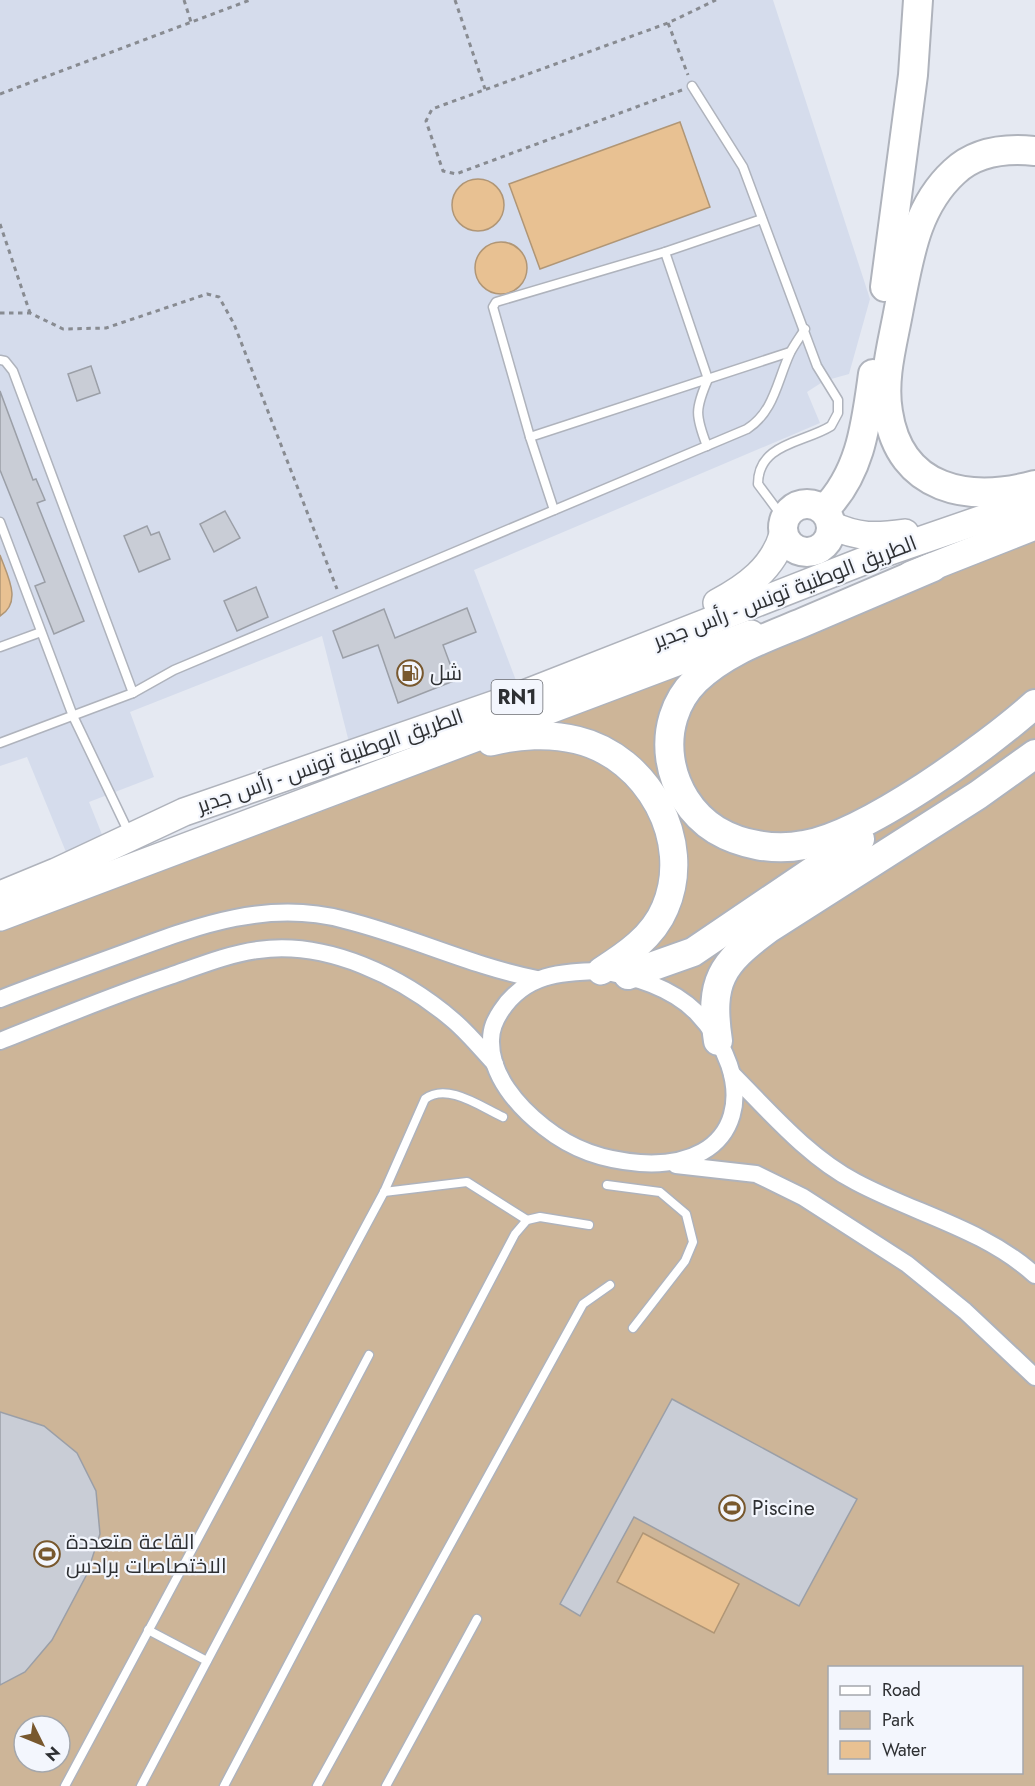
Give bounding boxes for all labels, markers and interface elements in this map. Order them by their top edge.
street label: الطريق الوطنية تونس - رأس جدير [648,528,921,657]
fuel station icon: شل [395,658,425,688]
place label: شل [430,658,462,688]
road number: RN1 [492,680,542,714]
street label: الطريق الوطنية تونس - رأس جدير [192,701,467,821]
sports icon: Piscine [717,1493,747,1523]
place label: Piscine [752,1493,815,1523]
place label: القاعة متعددة الاختصاصات برادس [66,1527,227,1581]
sports icon: القاعة متعددة الاختصاصات برادس [32,1539,62,1569]
legend [828,1666,1023,1774]
text: Road [882,1677,921,1703]
text: Park [882,1707,914,1733]
north arrow [12,1714,72,1774]
text: Water [882,1737,927,1763]
text: N [40,1741,65,1766]

